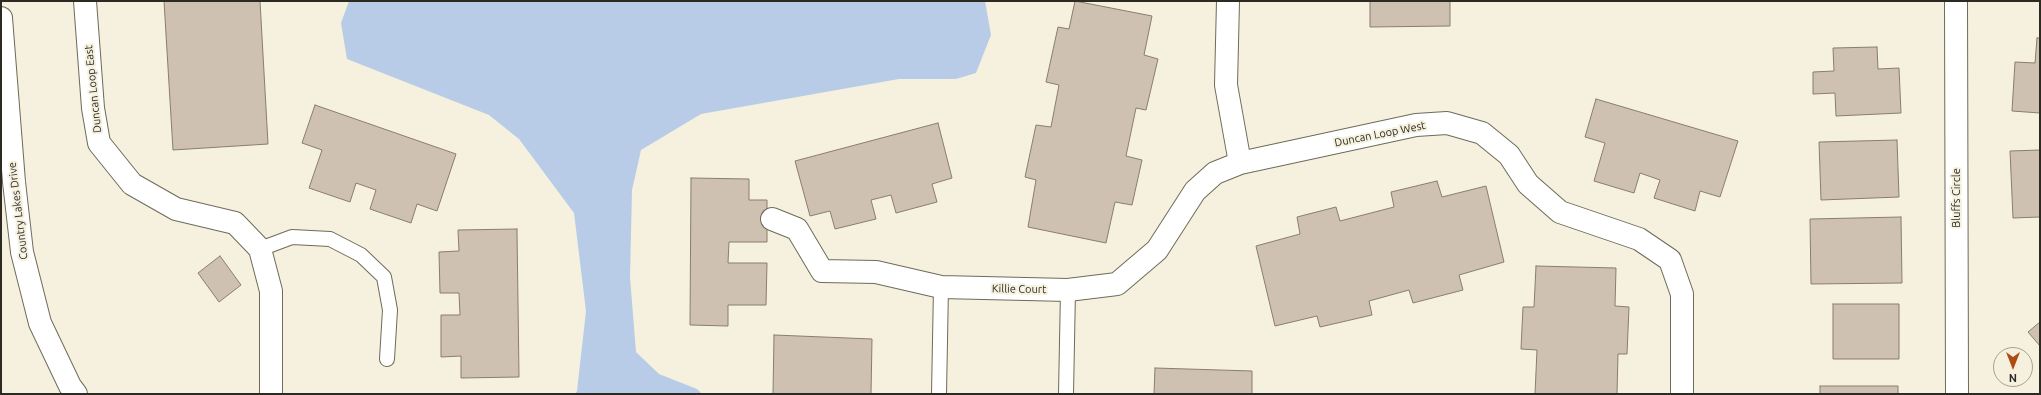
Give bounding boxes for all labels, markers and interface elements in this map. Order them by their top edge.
street label: Duncan Loop East [82,44,104,134]
street label: Duncan Loop West [1333,119,1427,149]
street label: Country Lakes Drive [5,161,31,261]
street label: Bluffs Circle [1949,168,1963,228]
street label: Killie Court [992,282,1046,296]
north arrow [1993,347,2033,387]
text: N [2009,372,2017,384]

